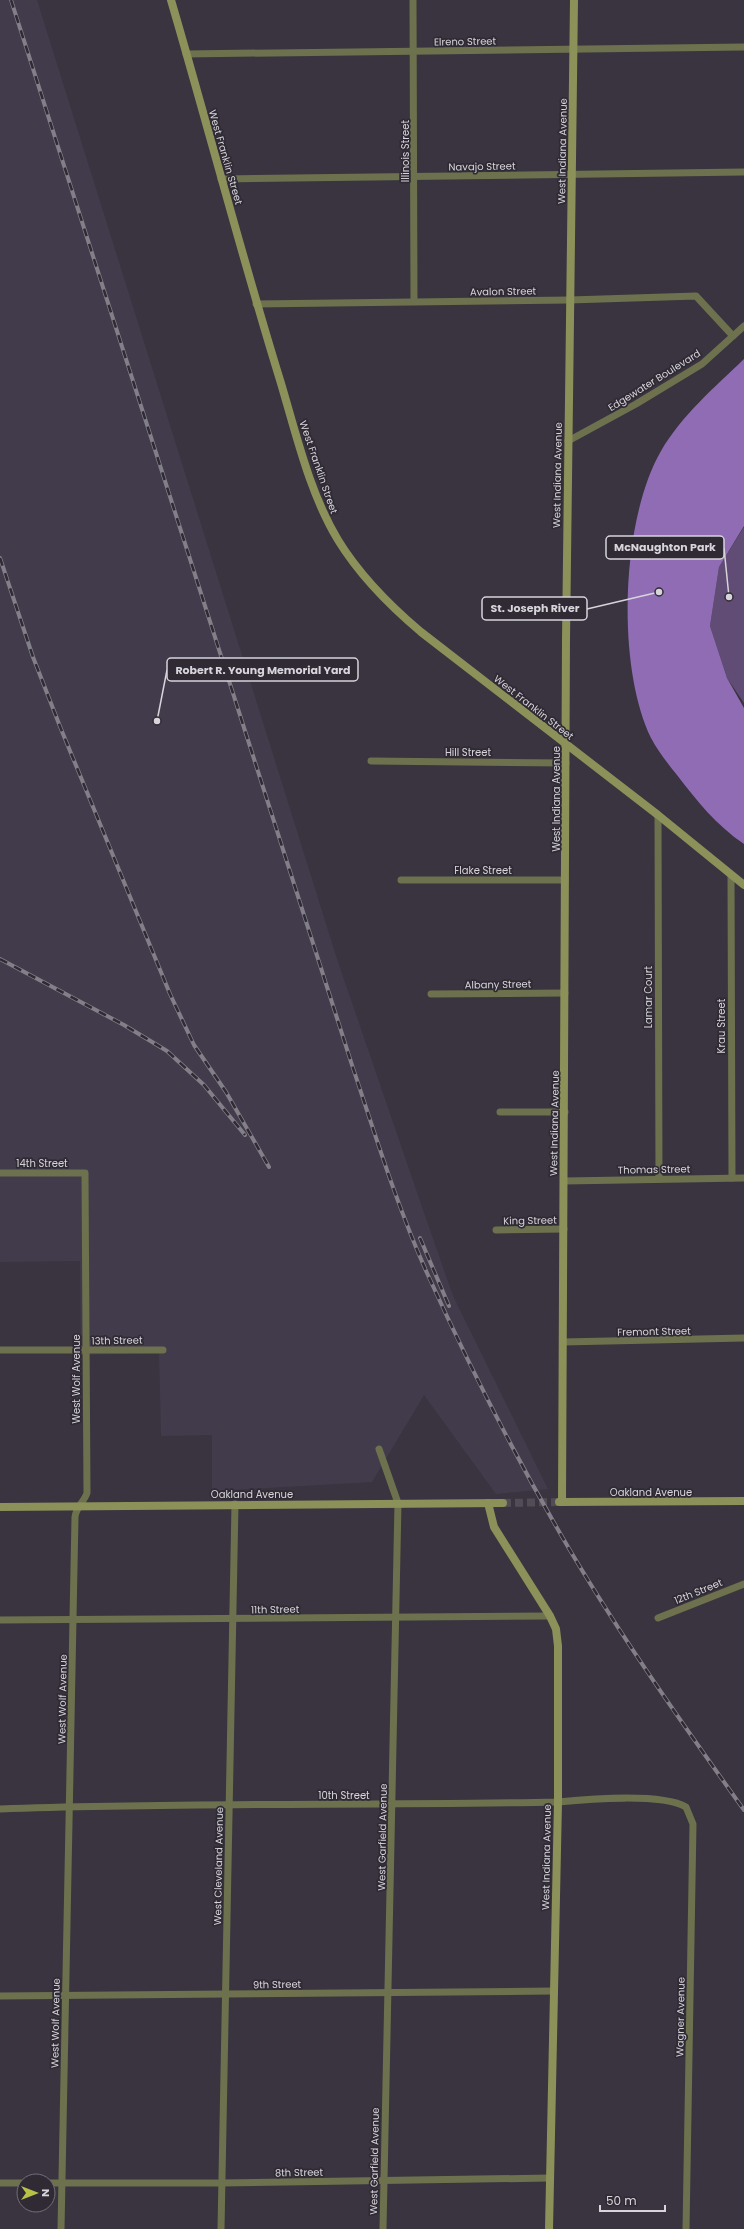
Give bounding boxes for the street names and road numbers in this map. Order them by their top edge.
street label: Elreno Street [434,33,497,50]
street label: West Indiana Avenue [554,98,571,204]
street label: West Franklin Street [205,108,246,207]
street label: Illinois Street [398,120,413,182]
street label: Navajo Street [448,158,516,175]
street label: Avalon Street [470,283,537,300]
street label: Edgewater Boulevard [605,346,703,415]
street label: West Franklin Street [296,418,342,516]
street label: West Indiana Avenue [549,422,566,528]
street label: West Franklin Street [491,671,577,744]
street label: Hill Street [445,745,491,760]
street label: West Indiana Avenue [549,746,564,852]
street label: Flake Street [454,863,512,878]
street label: Lamar Court [641,965,656,1028]
street label: Albany Street [465,976,532,993]
street label: Krau Street [714,998,729,1053]
street label: West Indiana Avenue [546,1070,563,1176]
street label: 14th Street [16,1156,68,1171]
street label: Thomas Street [618,1161,691,1178]
street label: King Street [503,1213,557,1228]
street label: Fremont Street [617,1323,691,1340]
street label: 13th Street [91,1333,143,1348]
street label: West Wolf Avenue [69,1334,84,1424]
street label: Oakland Avenue [610,1485,692,1500]
street label: Oakland Avenue [211,1487,293,1502]
street label: 12th Street [672,1575,725,1608]
street label: 11th Street [251,1602,300,1617]
street label: West Wolf Avenue [54,1654,71,1744]
street label: West Garfield Avenue [374,1783,391,1891]
street label: 10th Street [318,1788,370,1803]
street label: West Indiana Avenue [538,1804,555,1910]
street label: West Cleveland Avenue [210,1807,227,1925]
street label: 9th Street [253,1977,302,1992]
street label: Wagner Avenue [672,1977,689,2057]
street label: West Wolf Avenue [47,1978,64,2068]
street label: West Garfield Avenue [366,2107,383,2215]
street label: 8th Street [275,2165,324,2180]

